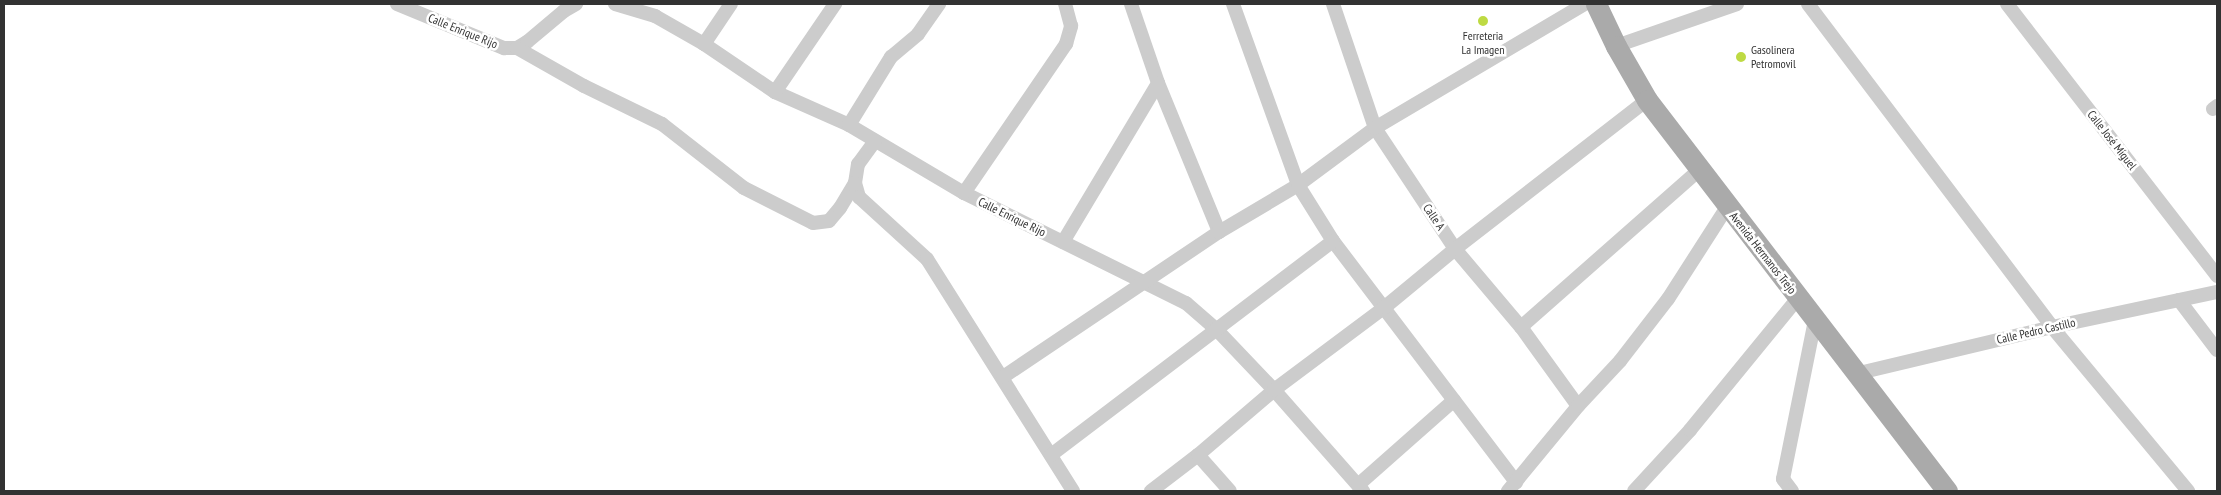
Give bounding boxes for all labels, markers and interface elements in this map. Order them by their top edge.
street label: Calle Enrique Rijo [426,11,500,51]
marker: Ferreteria La Imagen [1477,15,1489,27]
place label: Ferreteria La Imagen [1462,29,1504,57]
place label: Gasolinera Petromovil [1751,43,1796,71]
marker: Gasolinera Petromovil [1735,51,1747,63]
street label: Calle José Miguel [2084,107,2140,173]
street label: Calle Enrique Rijo [976,194,1048,240]
street label: Calle A [1420,201,1448,233]
street label: Avenida Hermanos Trejo [1727,209,1799,297]
street label: Calle Pedro Castillo [1995,315,2077,347]

